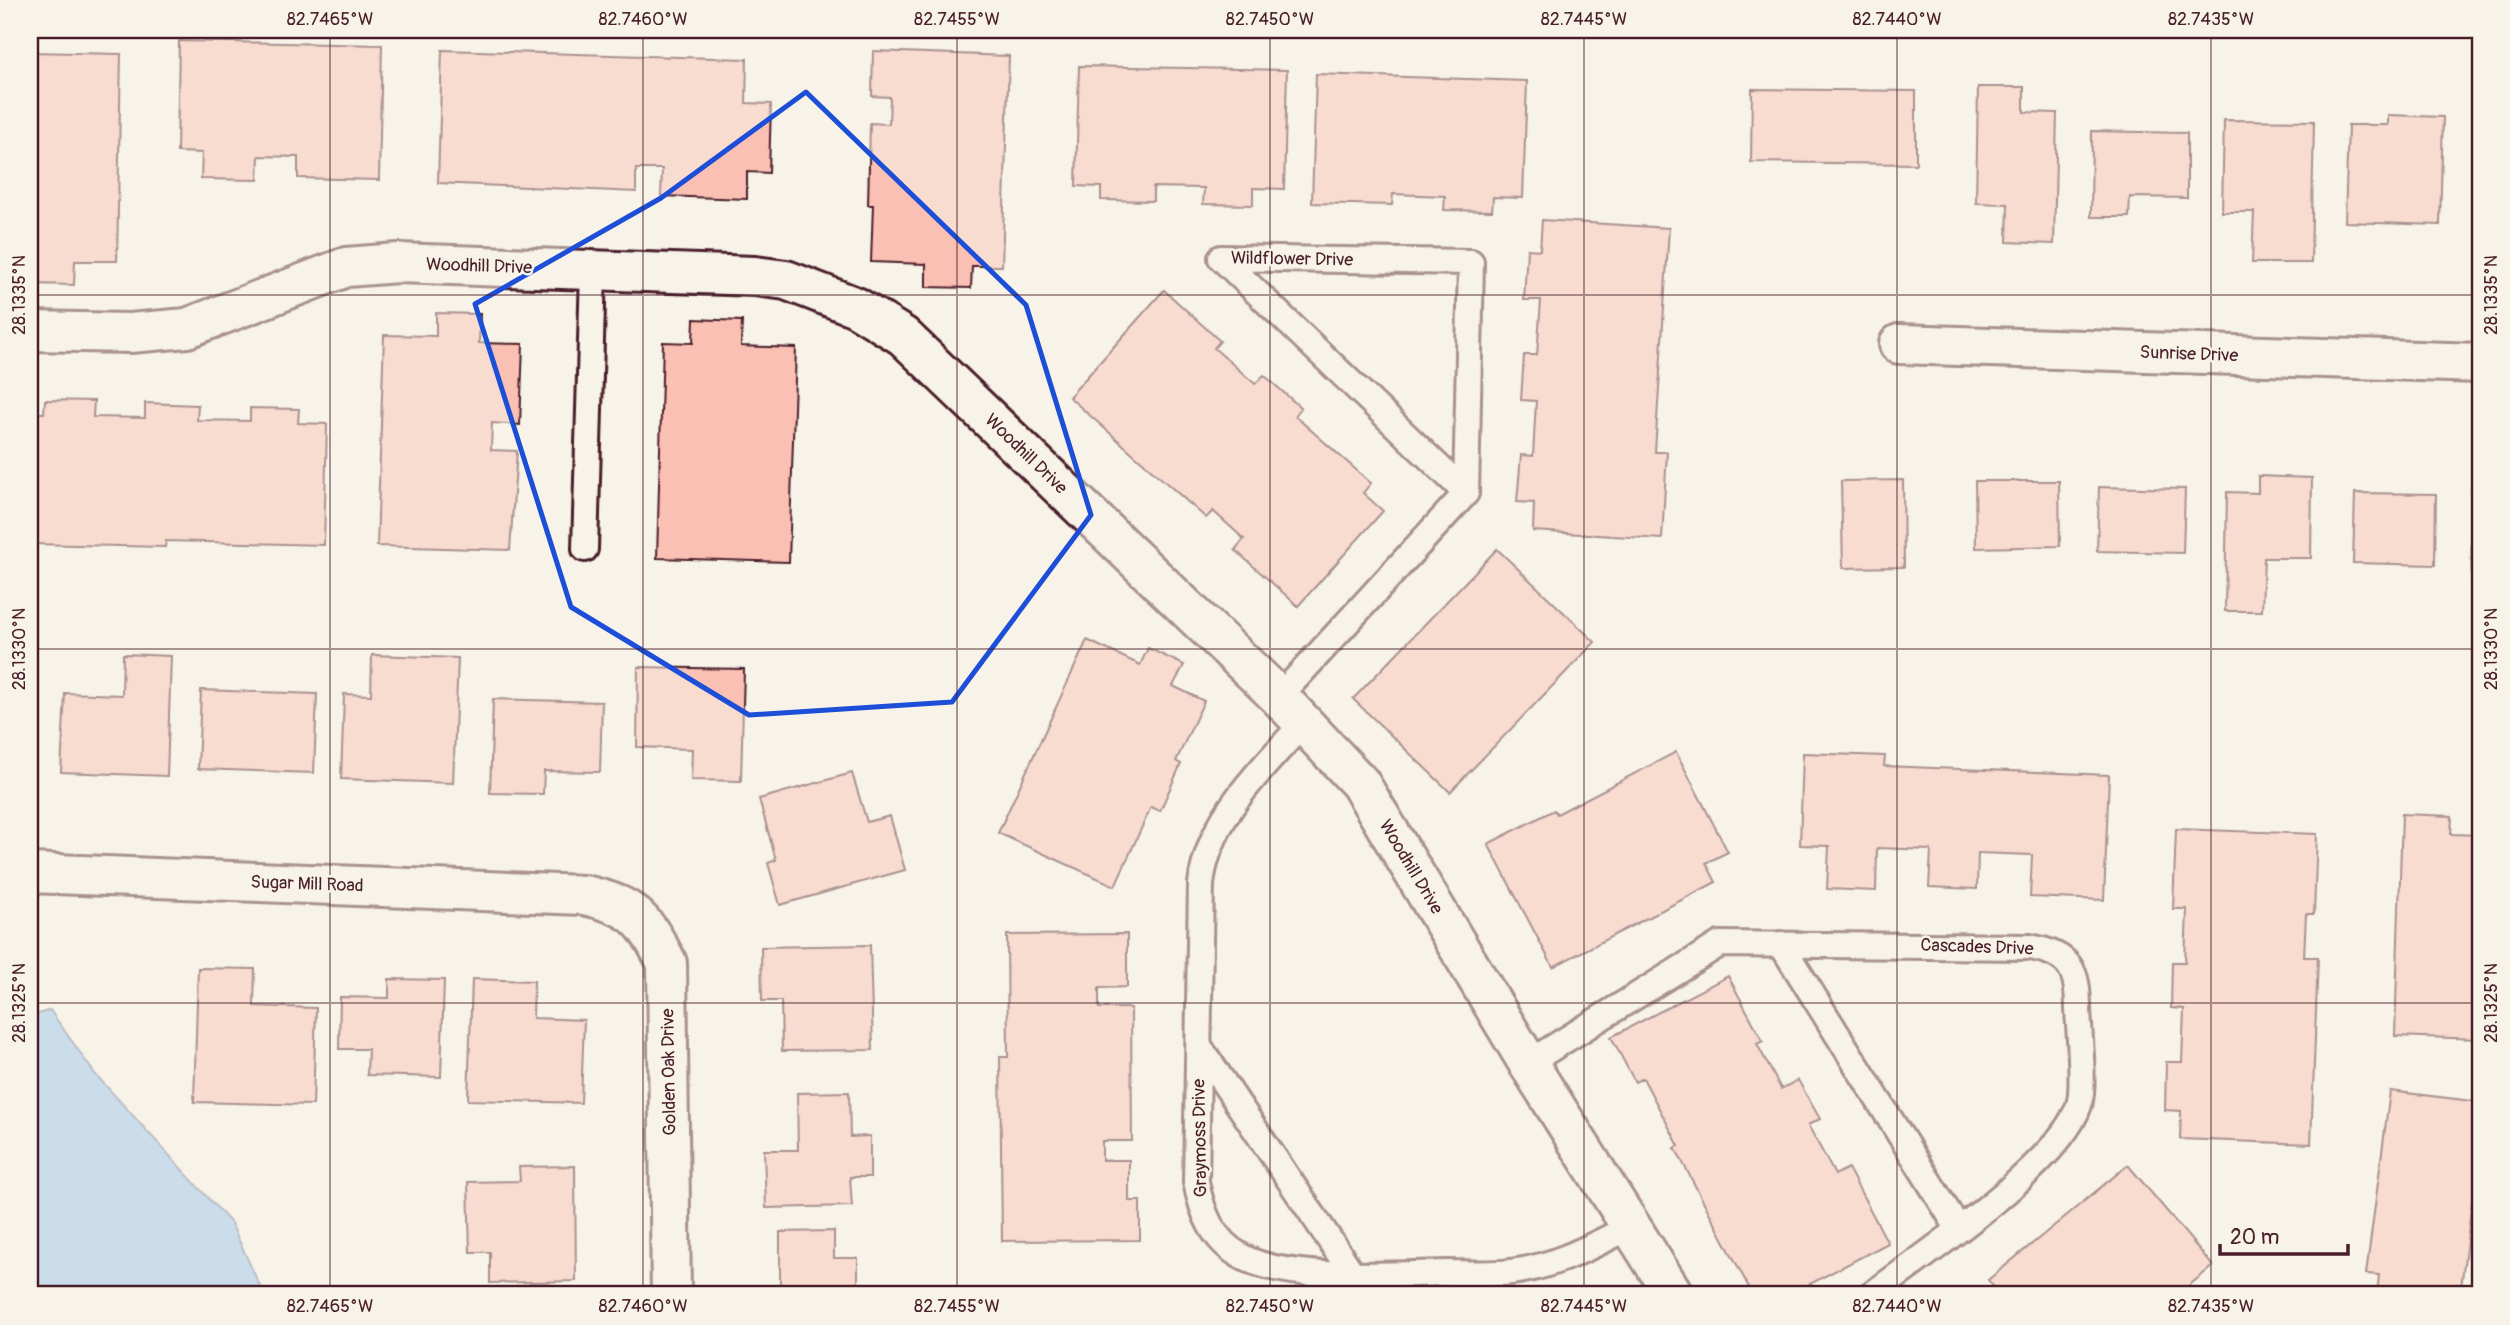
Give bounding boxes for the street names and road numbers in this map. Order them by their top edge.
street label: Wildflower Drive [1231,246,1354,272]
street label: Woodhill Drive [425,253,533,279]
street label: Sunrise Drive [2139,341,2239,367]
street label: Woodhill Drive [980,409,1072,499]
street label: Woodhill Drive [1374,816,1448,919]
street label: Sugar Mill Road [250,871,364,897]
street label: Cascades Drive [1920,934,2034,960]
street label: Golden Oak Drive [656,1008,682,1136]
street label: Graymoss Drive [1187,1078,1213,1197]

